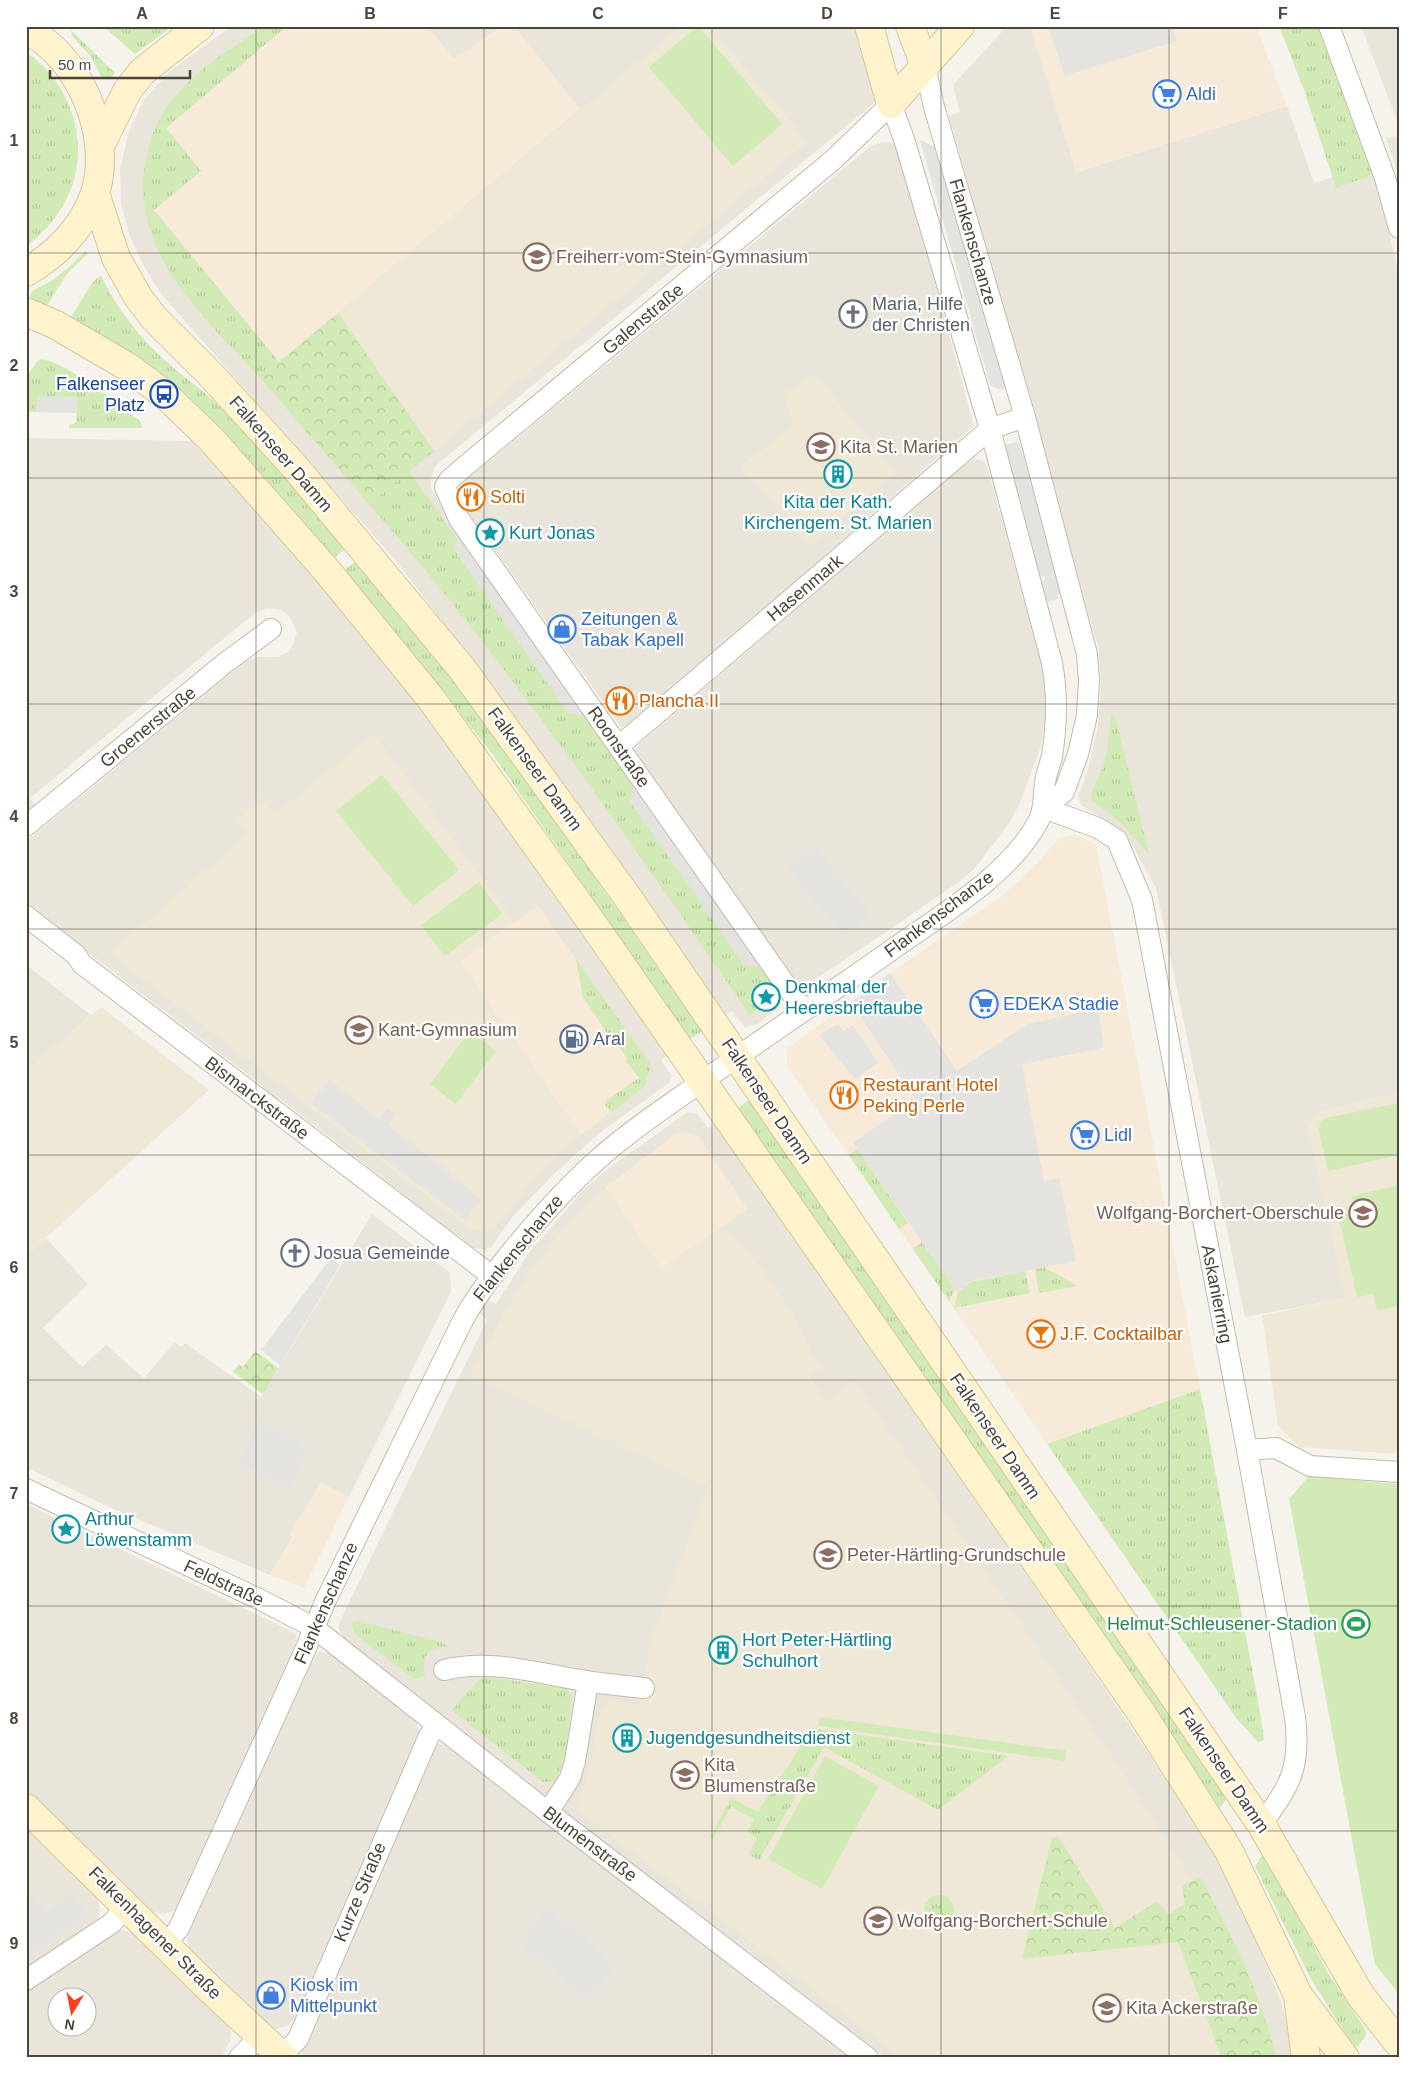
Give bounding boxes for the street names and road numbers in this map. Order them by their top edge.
street label: Flankenschanze [945,176,1001,308]
street label: Galenstraße [599,280,687,358]
street label: Falkenseer Damm [225,392,337,516]
street label: Hasenmark [763,550,847,625]
street label: Groenerstraße [96,682,200,772]
street label: Roonstraße [584,703,654,791]
street label: Falkenseer Damm [484,704,586,834]
street label: Flankenschanze [881,867,997,961]
street label: Falkenseer Damm [718,1034,816,1168]
street label: Bismarckstraße [201,1052,313,1144]
street label: Flankenschanze [469,1191,567,1305]
street label: Askanierring [1198,1243,1236,1345]
street label: Falkenseer Damm [946,1369,1044,1503]
street label: Flankenschanze [290,1539,362,1667]
street label: Feldstraße [181,1556,267,1610]
street label: Falkenseer Damm [1175,1703,1273,1837]
street label: Blumenstraße [539,1802,641,1886]
street label: Kurze Straße [330,1839,390,1945]
street label: Falkenhagener Straße [85,1863,225,2003]

